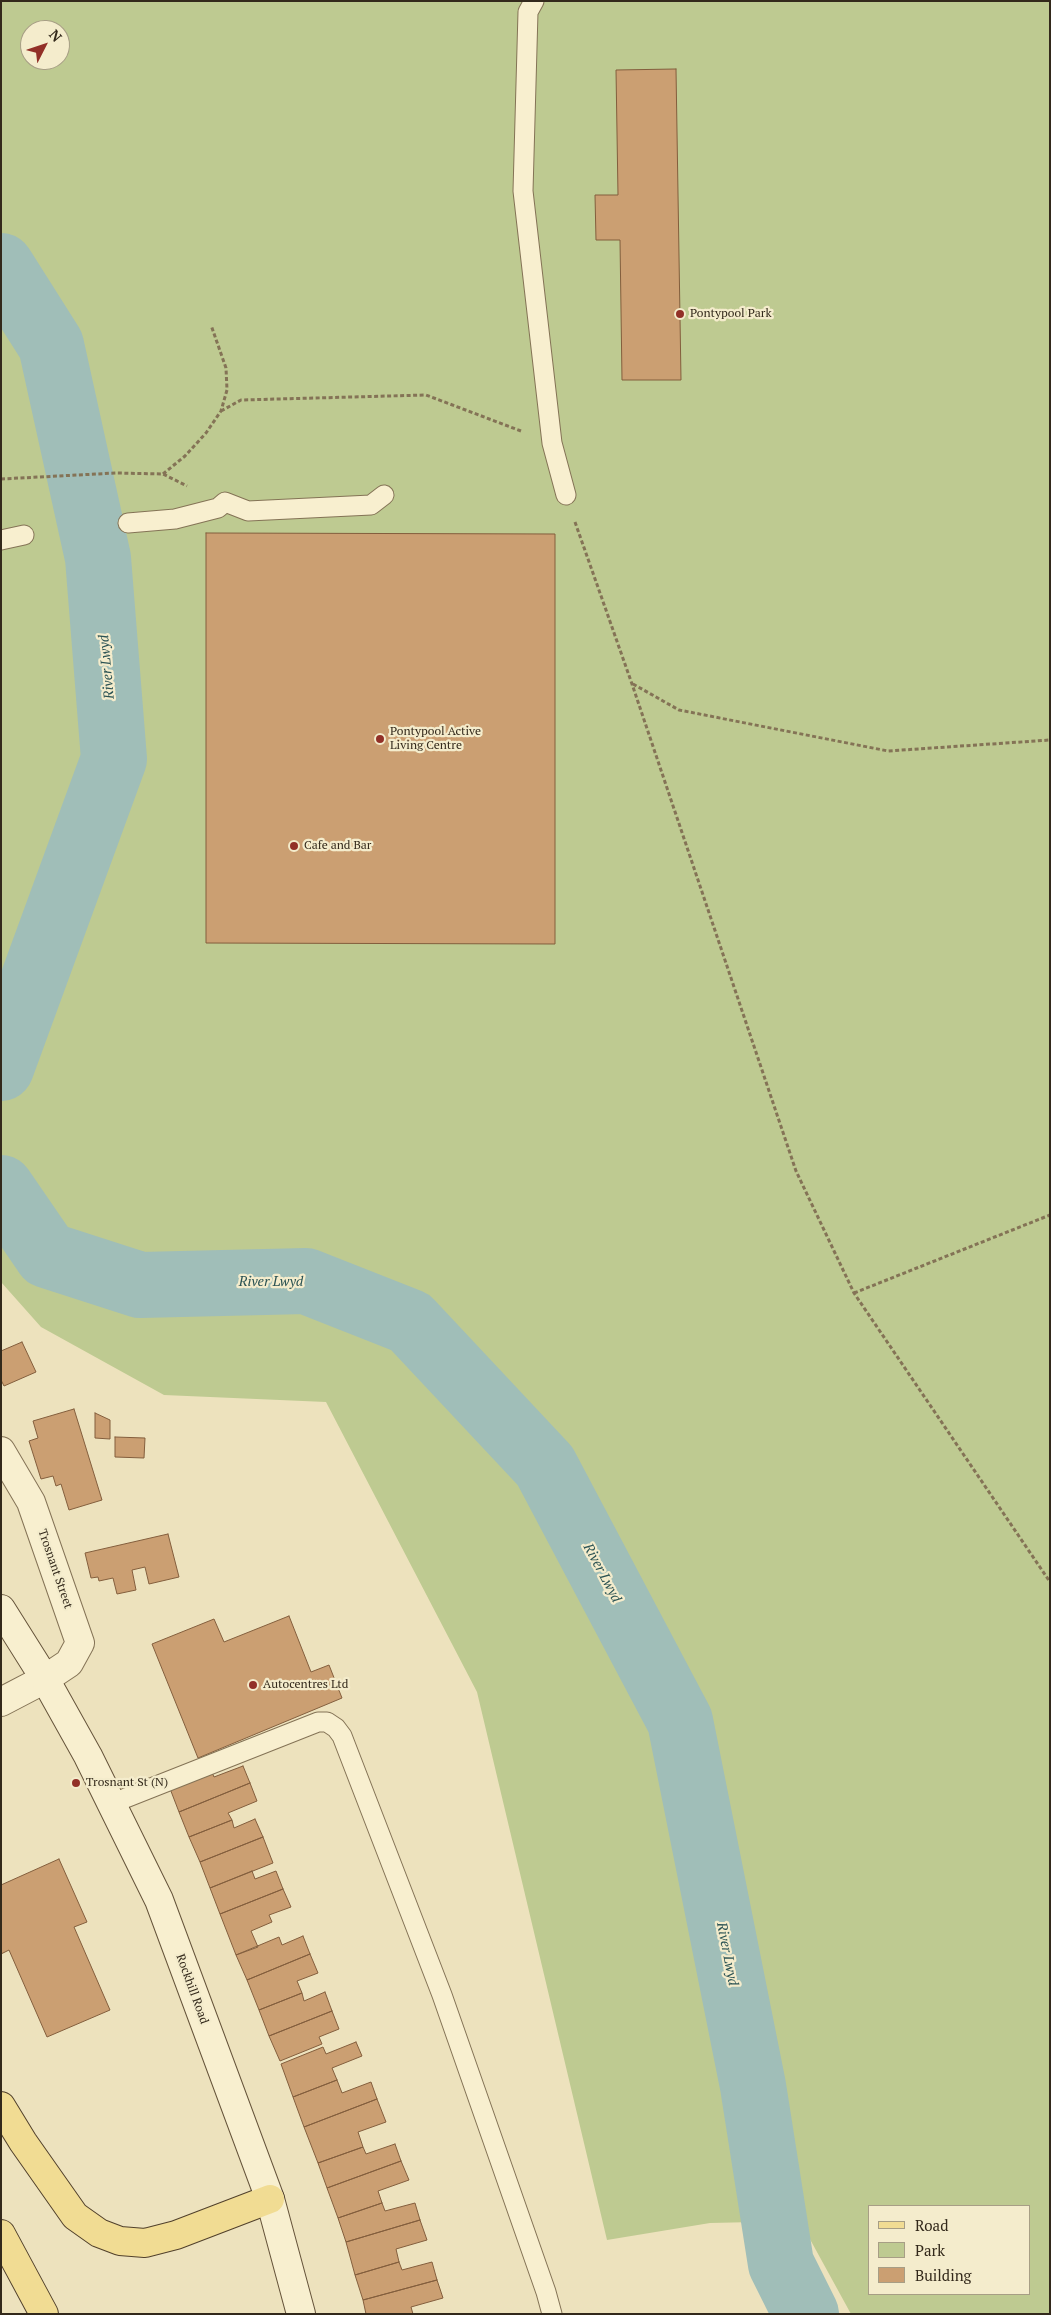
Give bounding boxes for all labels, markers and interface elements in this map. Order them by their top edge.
north arrow [20,20,70,70]
text: N [45,25,67,46]
place label: Pontypool Park [690,307,772,321]
marker: Pontypool Park [674,308,686,320]
water label: River Lwyd [96,634,118,700]
place label: Pontypool Active Living Centre [390,725,481,753]
marker: Pontypool Active Living Centre [374,733,386,745]
place label: Cafe and Bar [304,839,371,853]
marker: Cafe and Bar [288,840,300,852]
water label: River Lwyd [239,1274,303,1290]
street label: Trosnant Street [35,1527,75,1611]
water label: River Lwyd [579,1541,625,1605]
place label: Autocentres Ltd [263,1678,348,1692]
marker: Autocentres Ltd [247,1679,259,1691]
place label: Trosnant St (N) [86,1776,168,1790]
marker: Trosnant St (N) [70,1777,82,1789]
water label: River Lwyd [713,1921,741,1987]
street label: Rockhill Road [173,1952,211,2026]
legend [868,2205,1031,2295]
text: Road [915,2215,948,2235]
text: Park [915,2240,945,2260]
text: Building [915,2265,972,2285]

